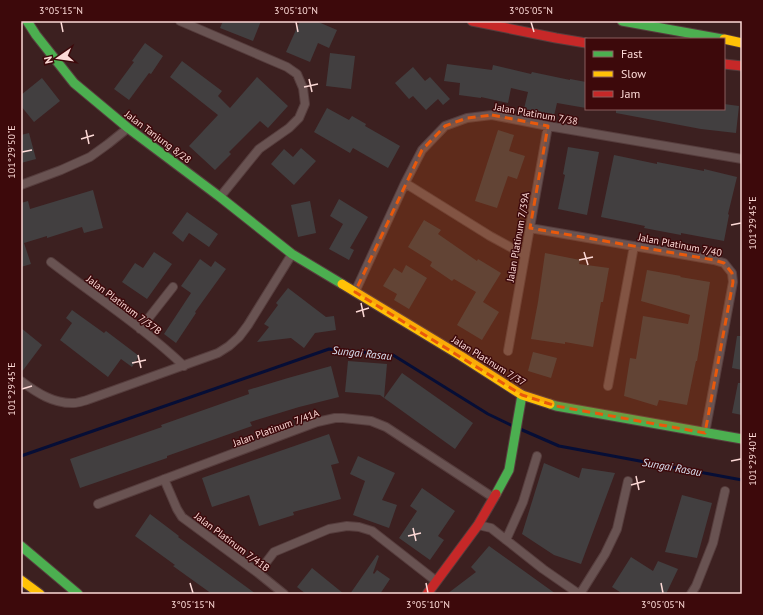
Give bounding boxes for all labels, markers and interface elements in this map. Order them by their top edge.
text: 3°05'15"N [39,4,83,17]
text: 3°05'10"N [274,4,318,17]
text: 3°05'05"N [509,4,553,17]
north arrow [38,38,78,78]
legend [585,38,725,110]
text: Fast [621,46,642,61]
text: N [41,55,56,65]
text: Slow [621,66,646,81]
text: Jam [620,86,640,101]
street label: Jalan Platinum 7/38 [492,100,579,128]
street label: Jalan Tanjung 8/28 [121,107,194,166]
text: 101°29'50"E [5,125,18,179]
street label: Jalan Platinum 7/39A [504,191,532,284]
text: 101°29'45"E [746,196,759,250]
street label: Jalan Platinum 7/40 [636,230,723,260]
street label: Jalan Platinum 7/37B [83,272,164,338]
street label: Jalan Platinum 7/37 [449,332,528,389]
water label: Sungai Rasau [331,343,393,363]
text: 101°29'45"E [5,362,18,416]
street label: Jalan Platinum 7/41A [230,406,321,450]
text: 101°29'40"E [746,432,759,486]
water label: Sungai Rasau [641,455,703,479]
street label: Jalan Platinum 7/41B [191,509,272,575]
text: 3°05'15"N [171,598,215,611]
text: 3°05'10"N [406,598,450,611]
text: 3°05'05"N [641,598,685,611]

